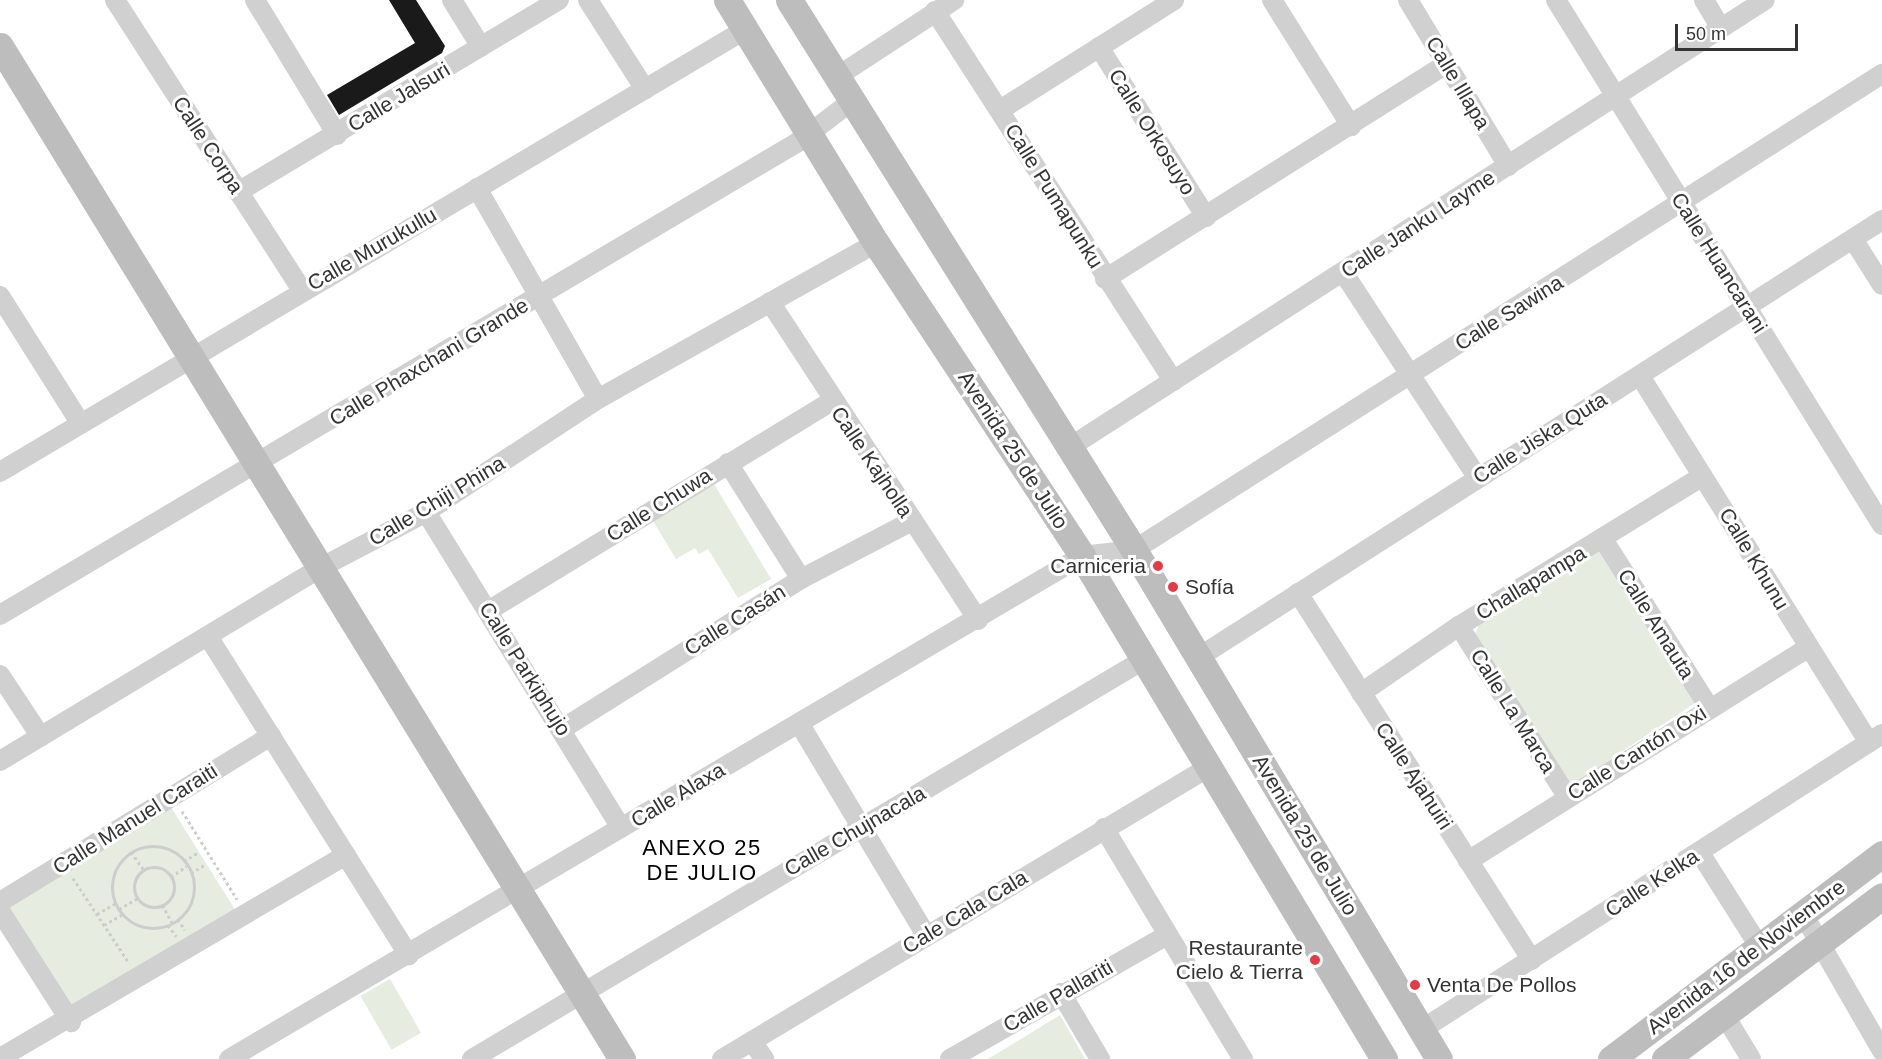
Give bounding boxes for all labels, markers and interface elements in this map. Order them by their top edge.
scale bar [1678,12,1801,50]
text: 50 m [1686,24,1726,44]
street label: Calle Illapa [1420,32,1496,134]
street label: Calle Jalsuri [343,57,455,137]
street label: Calle Orkosuyo [1103,64,1201,200]
street label: Calle Corpa [167,92,249,198]
street label: Calle Pumapunku [999,119,1109,273]
street label: Calle Janku Layme [1336,165,1500,283]
street label: Calle Huancarani [1666,188,1772,338]
street label: Calle Murukullu [303,202,441,296]
street label: Calle Sawina [1450,270,1568,356]
street label: Calle Phaxchani Grande [325,293,533,431]
street label: Avenida 25 de Julio [953,366,1073,534]
street label: Calle Jiska Quta [1468,387,1612,489]
street label: Calle Kajholla [826,402,918,522]
street label: Calle Chiji Phina [364,451,510,551]
street label: Calle Chuwa [602,463,716,547]
street label: Calle Khunu [1714,503,1794,615]
street label: Challapampa [1471,540,1591,626]
place label: Carniceria [1050,553,1146,579]
marker: Carniceria [1151,559,1165,573]
street label: Calle Amauta [1612,564,1700,684]
place label: Sofía [1185,574,1234,600]
street label: Calle Casán [680,579,790,661]
marker: Sofía [1166,580,1180,594]
street label: Calle Parkiphujo [474,597,576,741]
street label: Calle La Marca [1465,644,1561,778]
street label: Calle Cantón Oxi [1563,700,1711,806]
street label: Calle Ajahuiri [1370,717,1458,835]
street label: Avenida 25 de Julio [1247,750,1363,920]
street label: Calle Alaxa [626,757,730,833]
street label: Calle Manuel Caraiti [48,758,222,880]
street label: Calle Chujnacala [780,780,930,882]
district label: ANEXO 25 DE JULIO [642,834,762,885]
street label: Calle Kelka [1601,844,1703,922]
street label: Cale Cala Cala [898,865,1032,959]
street label: Avenida 16 de Noviembre [1642,874,1850,1040]
place label: Restaurante Cielo & Tierra [1175,935,1303,985]
marker: Restaurante Cielo & Tierra [1308,953,1322,967]
street label: Calle Pallariti [999,954,1117,1038]
place label: Venta De Pollos [1427,972,1576,998]
marker: Venta De Pollos [1408,978,1422,992]

